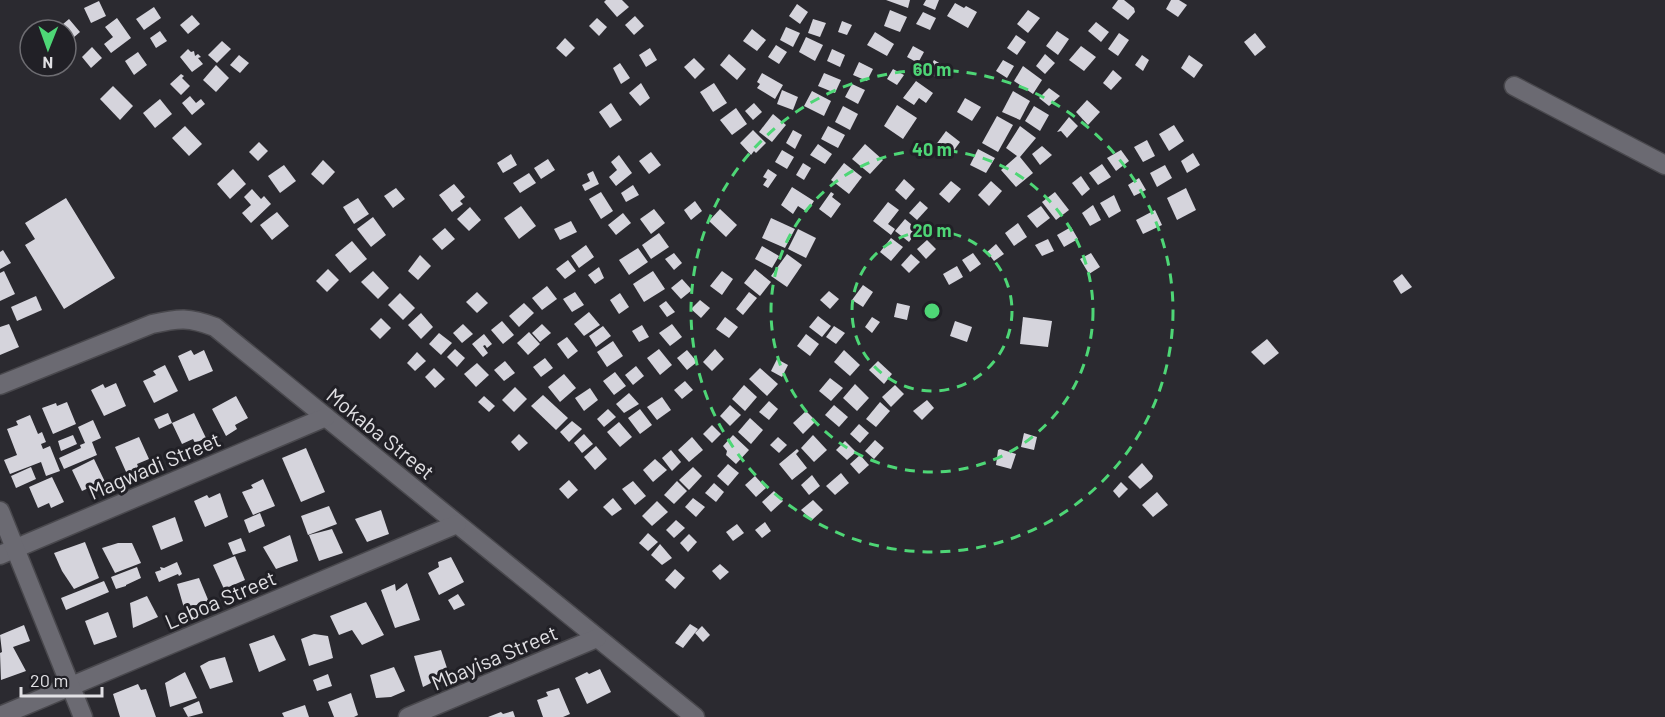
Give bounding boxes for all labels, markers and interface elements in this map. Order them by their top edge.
north arrow [18,18,78,78]
text: N [42,54,53,73]
text: 60 m [913,58,951,80]
text: 40 m [912,138,952,160]
text: 20 m [913,219,951,241]
centre of rings [922,301,942,321]
street label: Mokaba Street [322,382,440,484]
street label: Magwadi Street [84,426,224,504]
street label: Leboa Street [161,564,279,634]
street label: Mbayisa Street [427,619,561,695]
scale bar [21,660,102,698]
text: 20 m [30,669,68,691]

